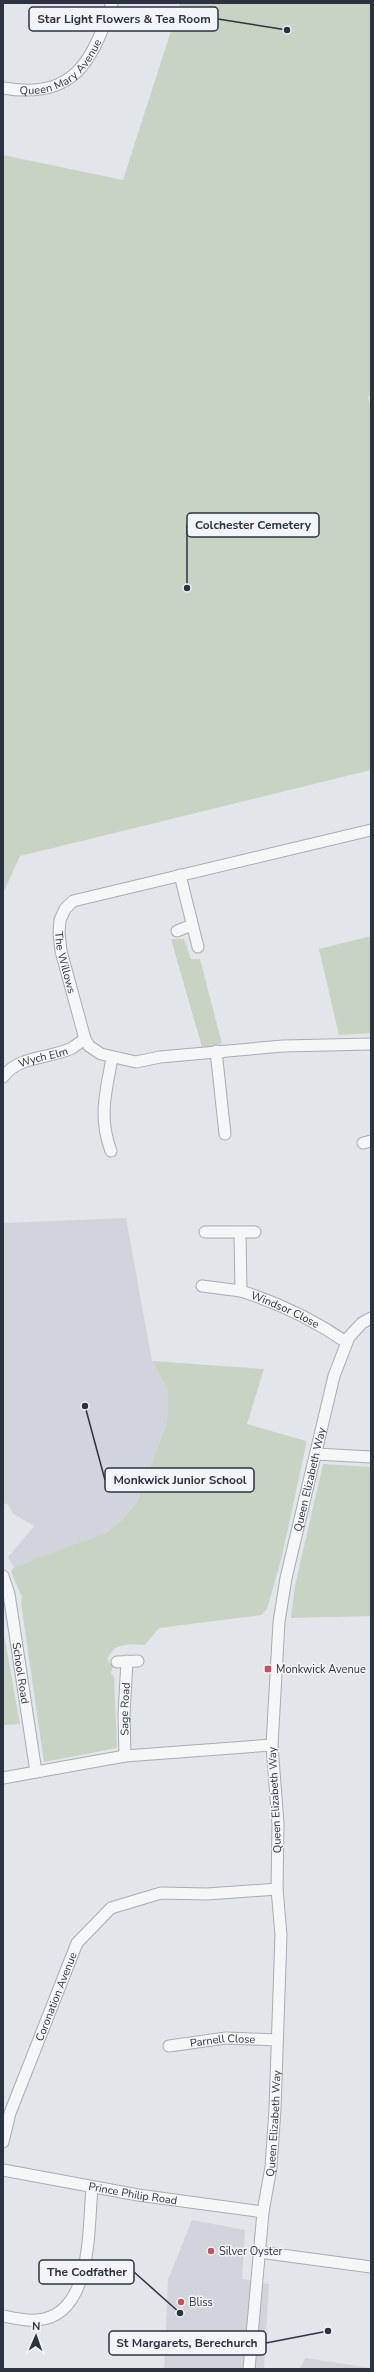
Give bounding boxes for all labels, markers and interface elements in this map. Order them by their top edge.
callout: Star Light Flowers & Tea Room [29,7,218,31]
text: Star Light Flowers & Tea Room [37,11,211,27]
street label: Queen Mary Avenue [19,36,105,98]
callout: Colchester Cemetery [187,513,319,537]
text: Colchester Cemetery [195,517,312,533]
street label: The Willows [51,931,80,995]
street label: Wych Elm [16,1043,70,1071]
street label: Windsor Close [249,1288,322,1331]
street label: Queen Elizabeth Way [290,1426,329,1533]
callout: Monkwick Junior School [105,1468,254,1492]
text: Monkwick Junior School [113,1472,247,1488]
street label: School Road [9,1641,33,1705]
place label: Monkwick Avenue [276,1662,366,1677]
marker: Monkwick Avenue [263,1664,273,1674]
street label: Sage Road [116,1682,133,1736]
street label: Queen Elizabeth Way [265,1746,285,1854]
street label: Coronation Avenue [32,1950,80,2043]
street label: Parnell Close [189,2030,256,2050]
street label: Queen Elizabeth Way [262,2070,284,2178]
street label: Prince Philip Road [87,2178,178,2208]
place label: Silver Oyster [219,2244,283,2259]
marker: Silver Oyster [206,2246,216,2256]
callout: The Codfather [39,2260,134,2284]
text: The Codfather [47,2264,127,2280]
place label: Bliss [189,2295,213,2310]
marker: Bliss [176,2297,186,2307]
north arrow [16,2316,56,2356]
text: N [32,2319,41,2334]
callout: St Margarets, Berechurch [109,2331,266,2355]
text: St Margarets, Berechurch [116,2335,258,2351]

